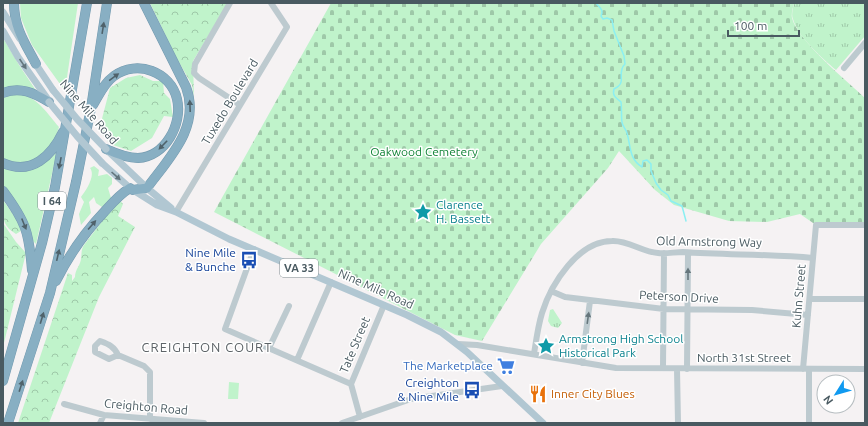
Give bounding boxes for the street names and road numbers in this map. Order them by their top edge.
street label: Tuxedo Boulevard [199,57,260,147]
street label: Nine Mile Road [58,77,121,147]
road number: I 64 [38,192,66,210]
street label: Old Armstrong Way [656,234,762,249]
road number: VA 33 [280,259,318,277]
street label: Kuhn Street [789,263,808,328]
street label: Nine Mile Road [336,266,416,311]
street label: Peterson Drive [639,288,719,305]
street label: Tate Street [337,314,372,375]
street label: North 31st Street [697,351,791,364]
street label: Creighton Road [104,396,189,417]

